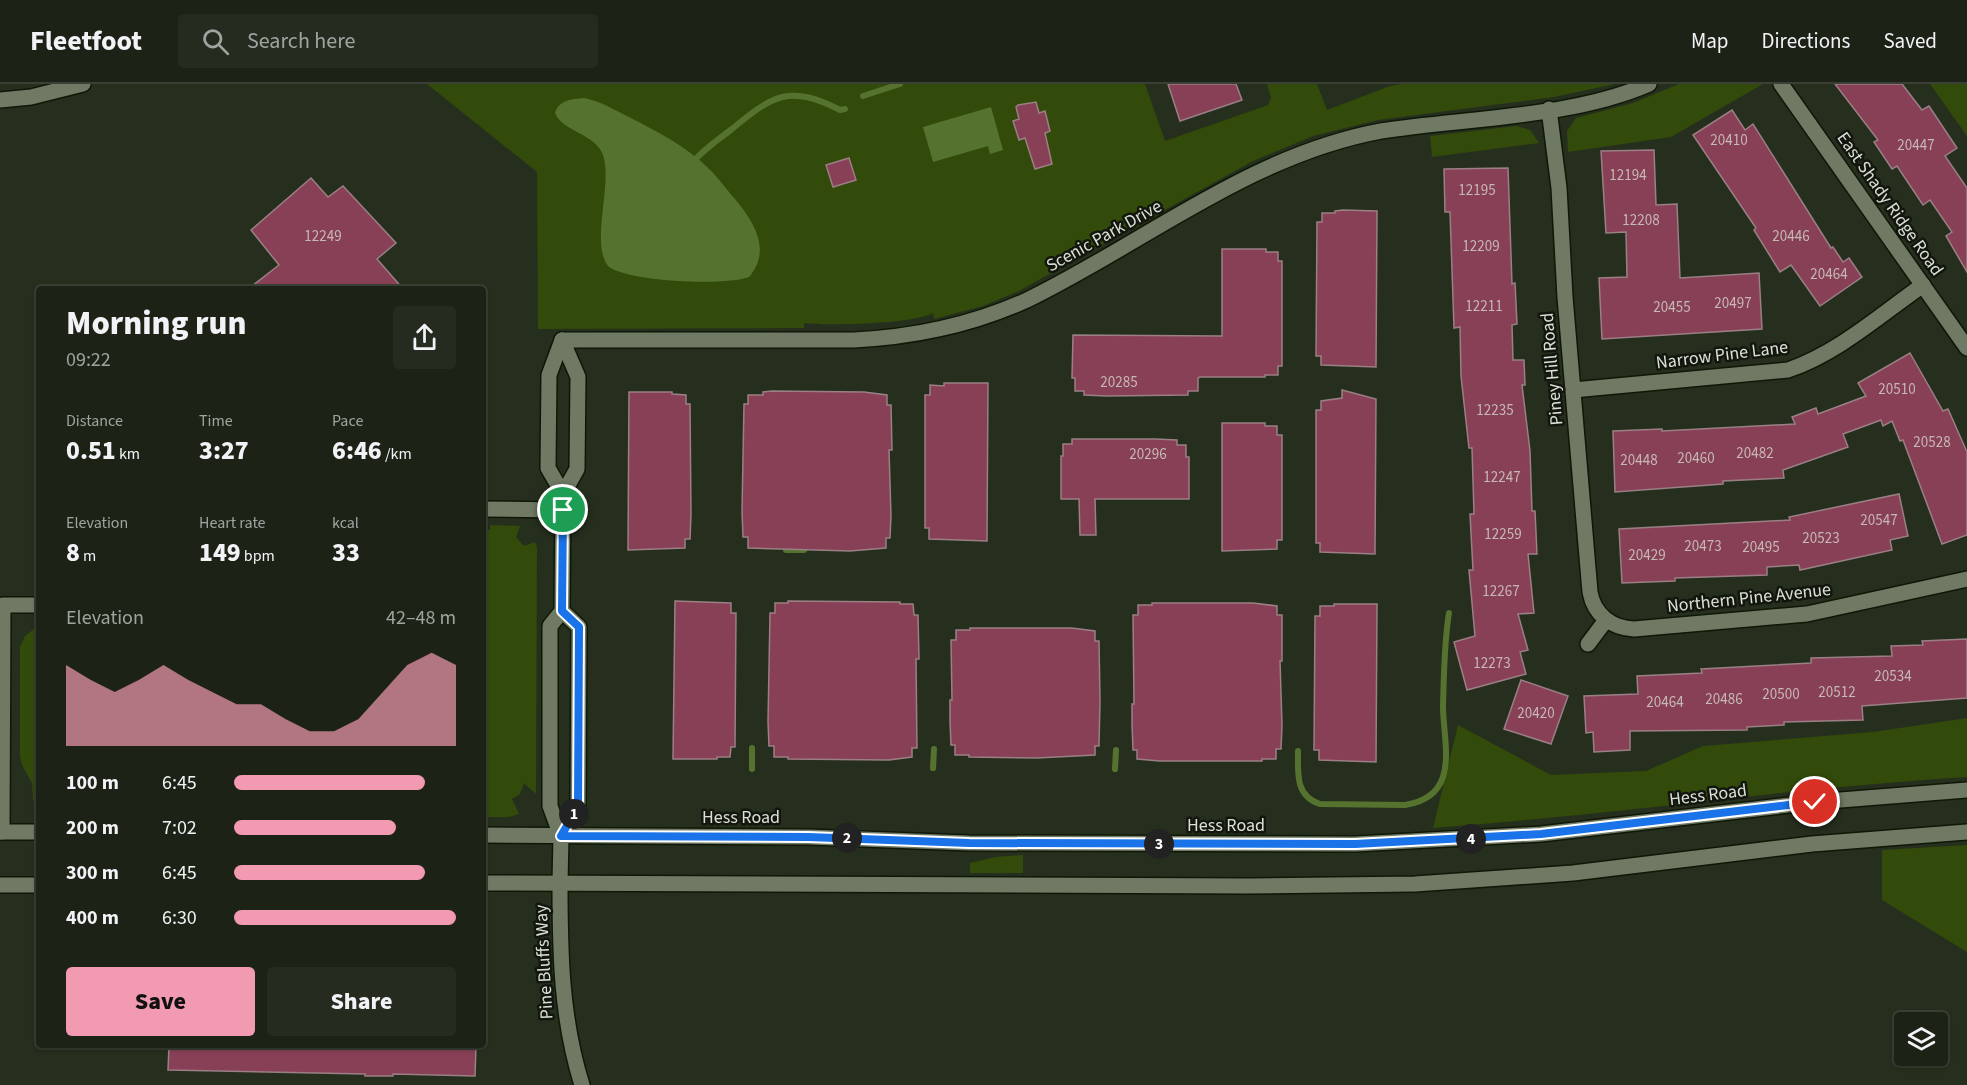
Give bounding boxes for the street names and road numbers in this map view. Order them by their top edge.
street label: East Shady Ridge Road [1831,127,1949,281]
street label: Scenic Park Drive [1042,194,1166,278]
street label: Piney Hill Road [1535,312,1569,426]
street label: Narrow Pine Lane [1655,334,1790,376]
street label: Northern Pine Avenue [1666,577,1832,619]
street label: Hess Road [1668,778,1748,812]
street label: Hess Road [702,805,780,830]
street label: Hess Road [1187,813,1265,838]
street label: Pine Bluffs Way [528,903,559,1020]

